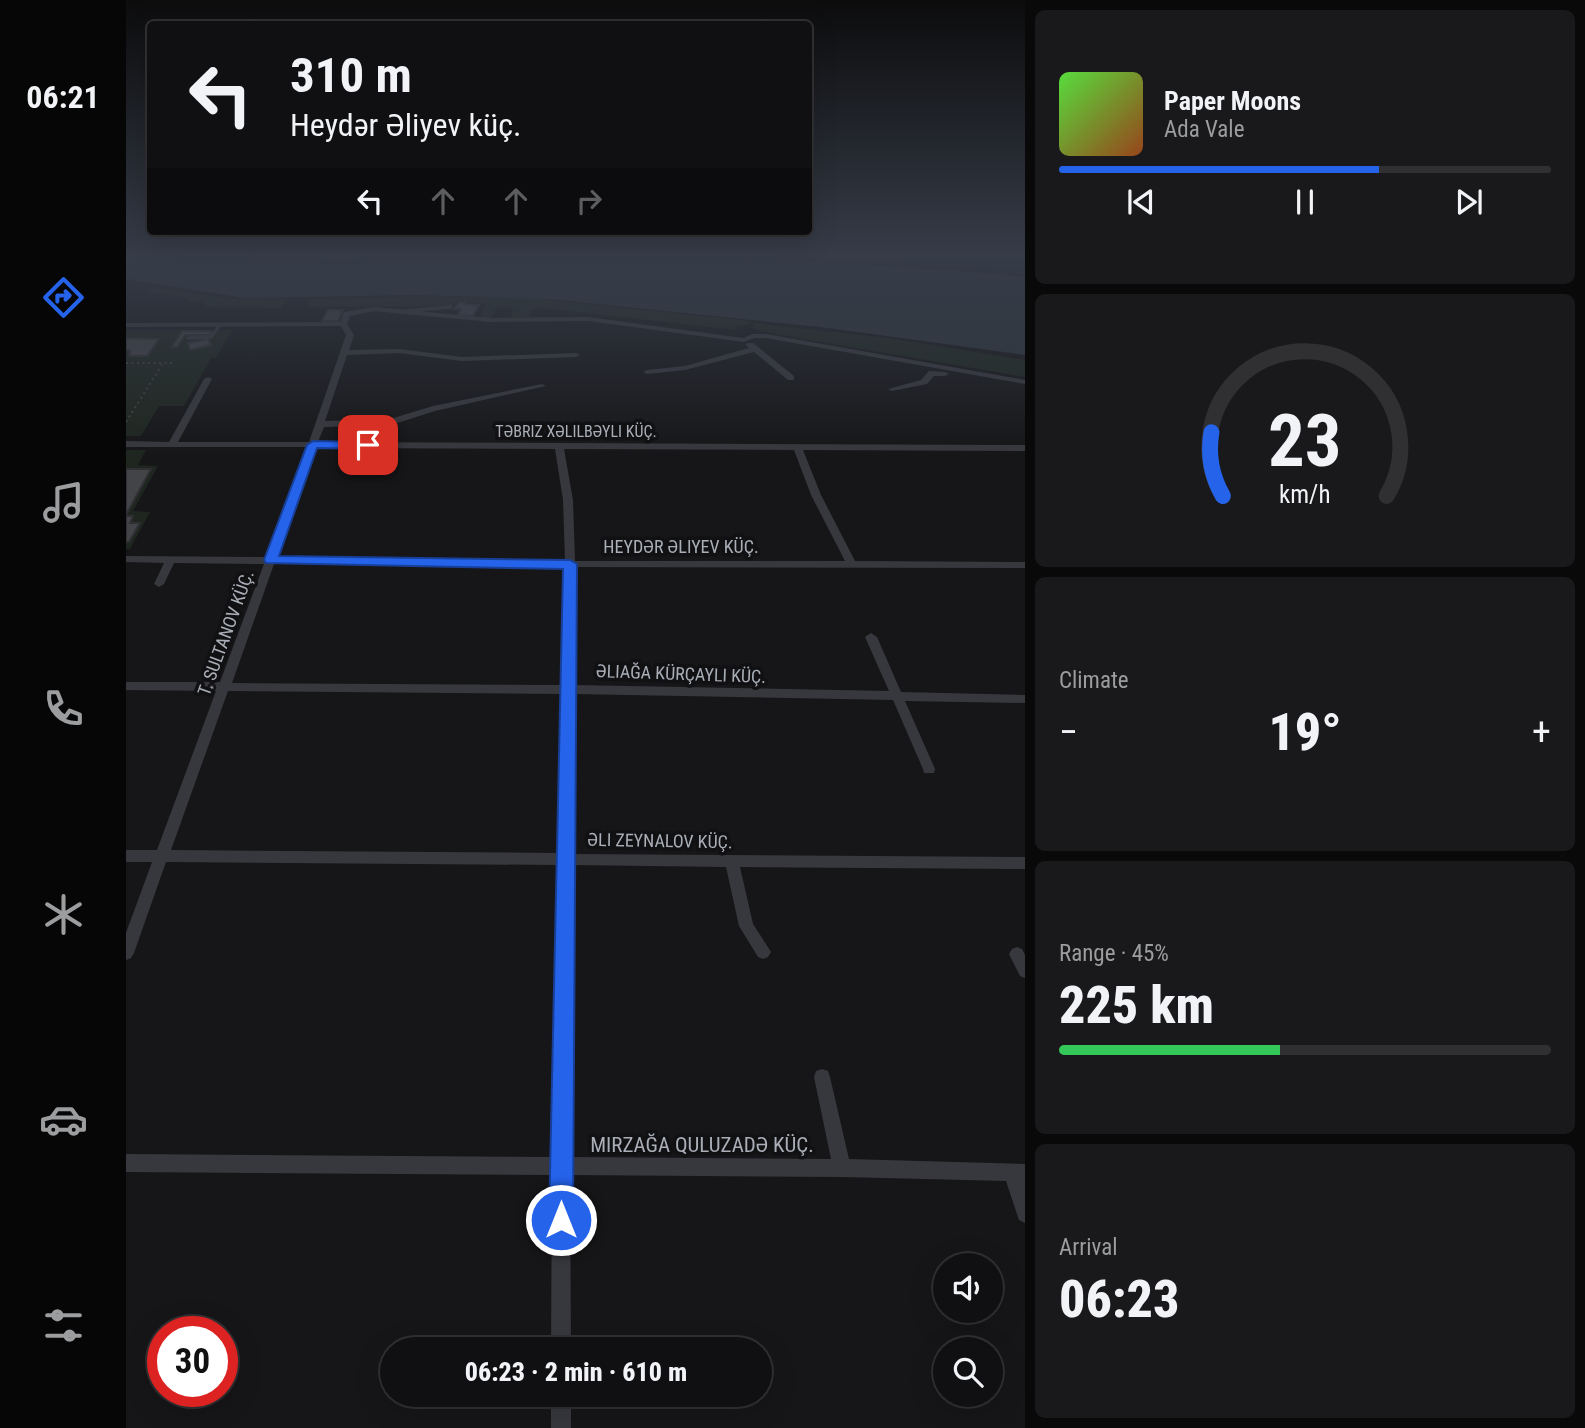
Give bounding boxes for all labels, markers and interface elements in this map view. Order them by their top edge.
text: 310 m [290,47,412,104]
icon: left [175,49,266,140]
text: 06:21 [26,78,100,116]
text: Paper Moons [1164,86,1301,116]
text: Heydər Əliyev küç. [290,106,522,144]
text: Ada Vale [1164,116,1244,143]
icon: left [351,182,389,220]
icon: ahead [424,182,462,220]
icon: ahead [497,182,535,220]
icon: right [570,182,608,220]
icon: previous [1122,183,1160,221]
icon: pause [1286,183,1324,221]
icon: next [1450,183,1488,221]
icon: directions [39,273,88,322]
text: 23 [1268,399,1342,485]
pin [338,415,398,475]
street label: TƏBRIZ XƏLILBƏYLI KÜÇ. [495,422,657,441]
icon: arrive [349,426,387,464]
icon: music [39,478,88,527]
text: km/h [1279,480,1331,509]
street label: HEYDƏR ƏLIYEV KÜÇ. [603,536,759,557]
street label: T. SULTANOV KÜÇ. [193,567,258,698]
street label: ƏLIAĞA KÜRÇAYLI KÜÇ. [596,660,766,687]
text: Climate [1059,667,1129,694]
icon: phone [39,684,88,733]
text: 19° [1268,702,1342,763]
text: − [1059,710,1078,754]
text: + [1532,710,1551,754]
street label: ƏLI ZEYNALOV KÜÇ. [587,829,733,852]
icon: climate [39,890,88,939]
text: Range · 45% [1059,940,1169,967]
text: 225 km [1059,975,1214,1036]
icon: car [39,1095,88,1144]
street label: MIRZAĞA QULUZADƏ KÜÇ. [590,1133,814,1157]
position arrow [524,1183,598,1257]
text: Arrival [1059,1234,1118,1261]
map controls [933,1253,1003,1407]
button: sound [933,1253,1003,1323]
text: 06:23 [1059,1269,1179,1330]
icon: filters [39,1301,88,1350]
speed limit sign: 30 [147,1316,238,1407]
button: search [933,1337,1003,1407]
text: 06:23 · 2 min · 610 m [465,1357,687,1387]

